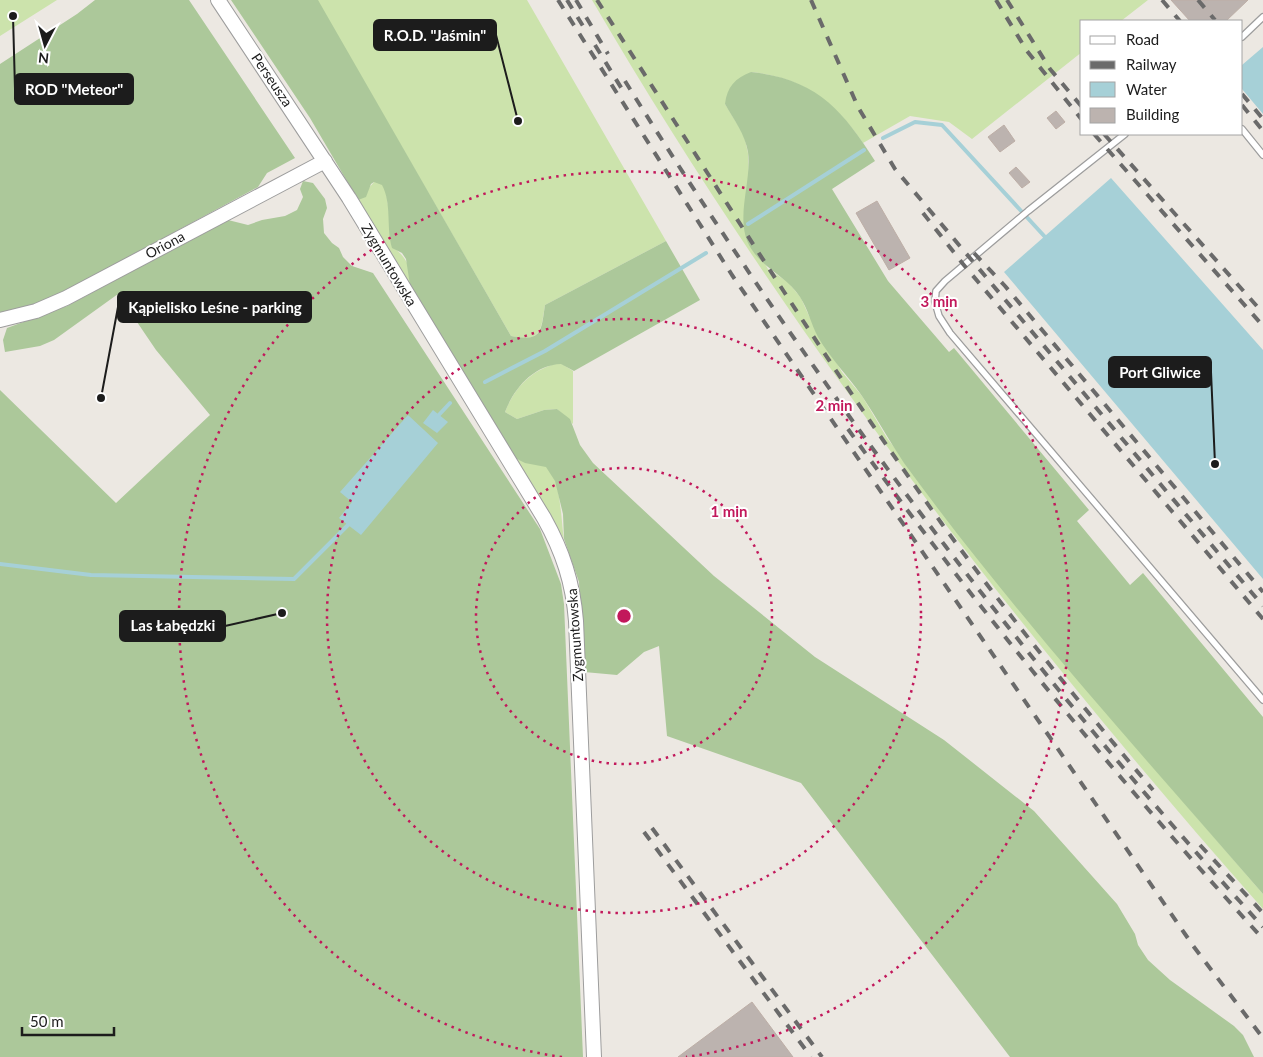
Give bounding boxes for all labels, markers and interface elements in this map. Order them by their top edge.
north arrow [20,20,70,70]
callout: R.O.D. "Jaśmin" [374,20,496,50]
legend [1080,20,1243,135]
text: R.O.D. "Jaśmin" [384,26,486,44]
text: Road [1126,30,1159,48]
text: N [37,49,50,67]
street label: Perseusza [248,50,297,110]
text: Railway [1126,55,1177,73]
callout: ROD "Meteor" [15,74,133,104]
text: ROD "Meteor" [25,80,123,98]
text: Water [1126,80,1167,98]
text: Building [1126,105,1179,123]
street label: Zygmuntowska [358,220,421,309]
street label: Oriona [142,227,187,262]
callout: Kąpielisko Leśne - parking [118,292,311,322]
text: 3 min [920,292,958,310]
text: Kąpielisko Leśne - parking [128,298,302,316]
callout: Port Gliwice [1109,357,1211,387]
text: Port Gliwice [1119,363,1201,381]
text: 2 min [815,396,853,414]
text: 1 min [710,502,748,520]
street label: Zygmuntowska [563,588,586,682]
centre of rings [615,607,633,625]
callout: Las Łabędzki [120,611,225,641]
text: Las Łabędzki [131,616,216,634]
scale bar [22,1004,115,1036]
text: 50 m [30,1012,64,1030]

